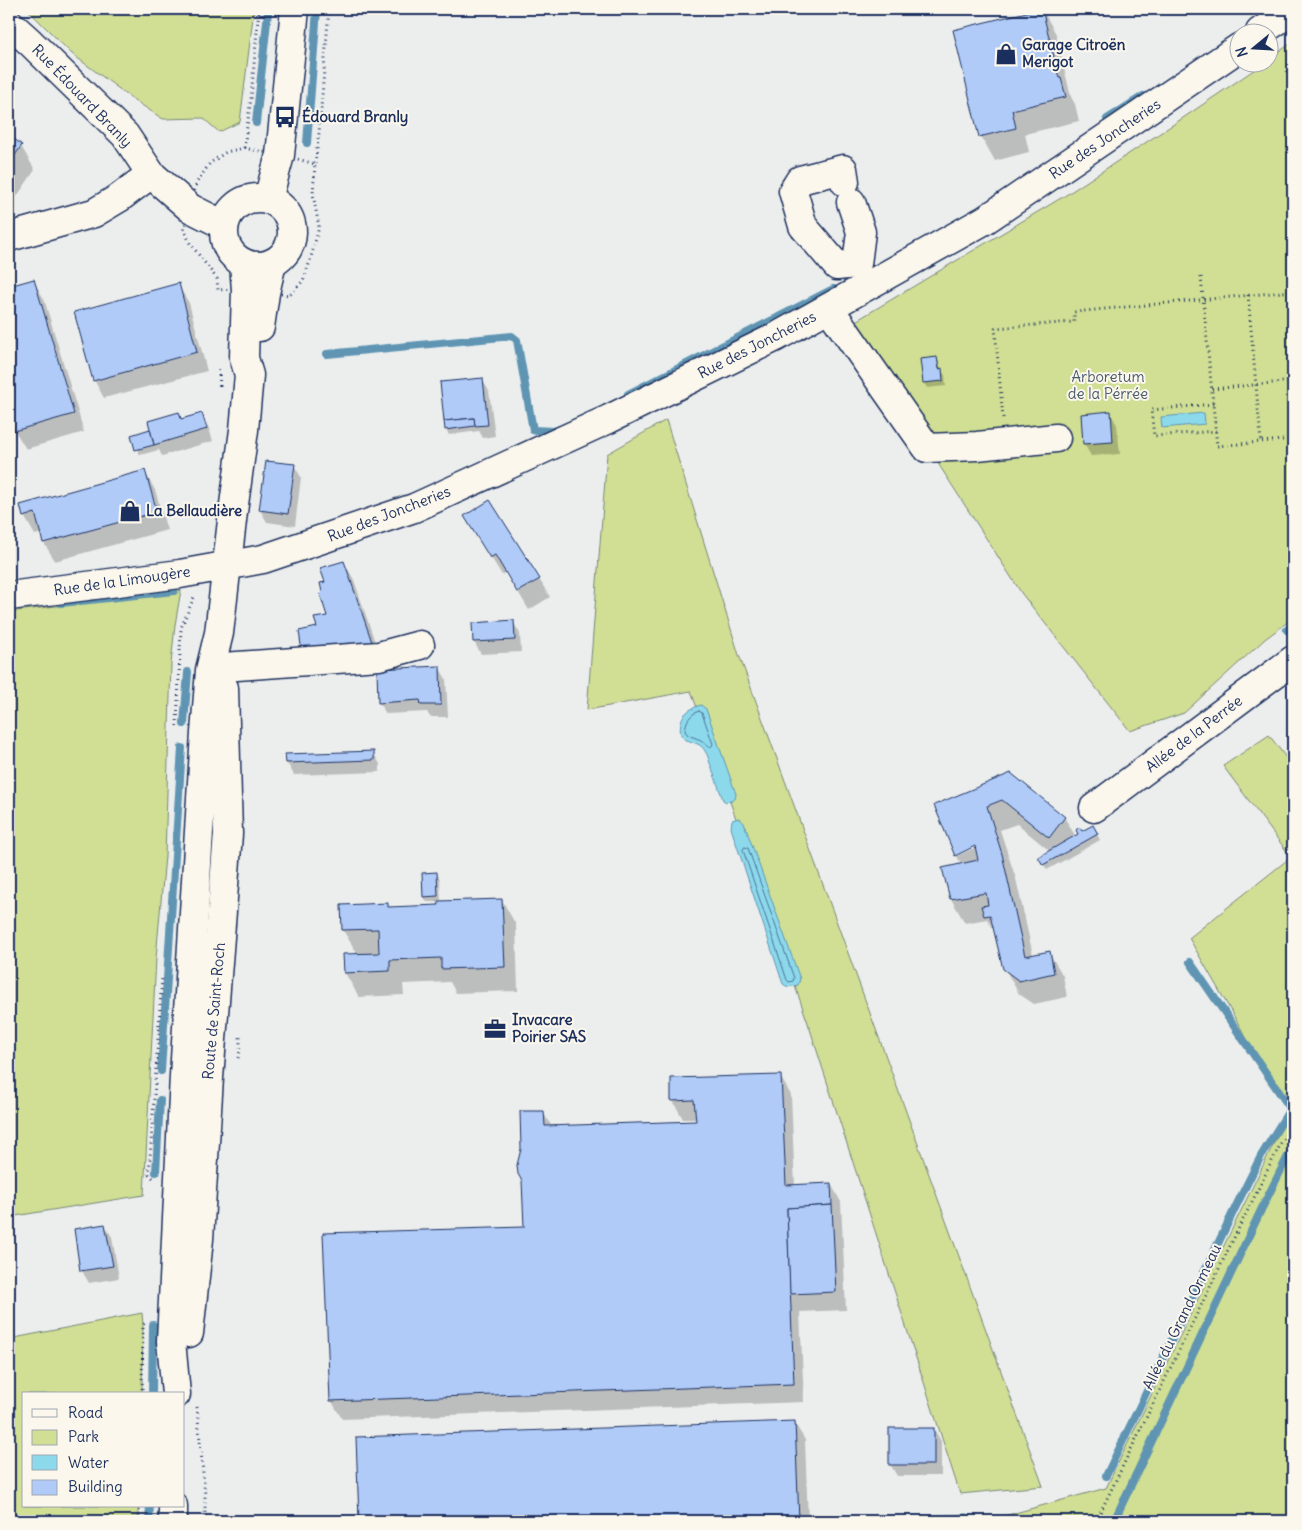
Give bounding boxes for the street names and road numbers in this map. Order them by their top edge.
street label: Rue Édouard Branly [28,40,136,151]
street label: Rue des Joncheries [1045,94,1164,183]
street label: Rue des Joncheries [694,306,819,383]
street label: Rue des Joncheries [325,481,453,546]
street label: Rue de la Limougère [52,562,191,599]
street label: Allée de la Perrée [1141,691,1246,776]
street label: Route de Saint-Roch [198,941,229,1080]
street label: Allée du Grand Ormeau [1138,1241,1225,1393]

